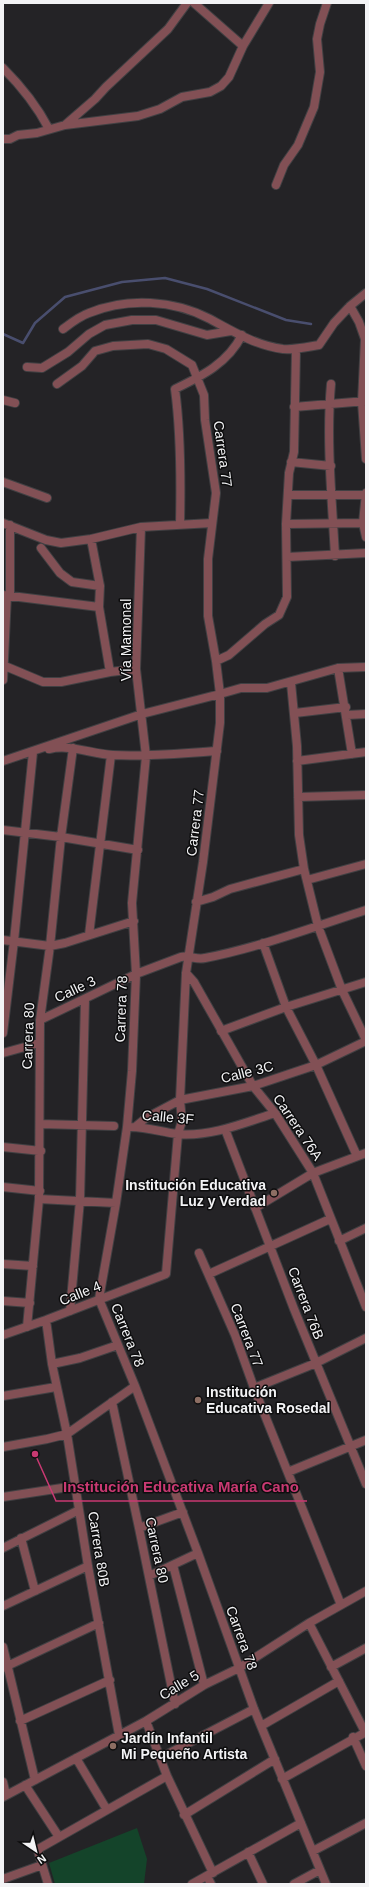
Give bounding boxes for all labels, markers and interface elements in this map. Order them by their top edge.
street label: Carrera 77 [210,420,236,488]
street label: Vía Mamonal [118,599,134,681]
street label: Carrera 77 [183,789,207,857]
street label: Calle 3 [52,972,98,1005]
street label: Carrera 78 [112,975,130,1043]
street label: Carrera 80 [19,1002,37,1070]
street label: Calle 3C [219,1058,275,1086]
street label: Carrera 76A [270,1091,326,1164]
street label: Calle 3F [141,1107,195,1127]
place label: Institución Educativa Luz y Verdad [125,1177,266,1209]
marker: Institución Educativa Luz y Verdad [269,1188,279,1198]
street label: Carrera 76B [285,1265,327,1341]
street label: Calle 4 [57,1277,103,1309]
street label: Carrera 78 [108,1301,148,1369]
street label: Carrera 77 [228,1301,267,1369]
place label: Institución Educativa Rosedal [206,1384,331,1416]
marker: Institución Educativa Rosedal [193,1395,203,1405]
callout: Institución Educativa María Cano [56,1474,307,1501]
text: Institución Educativa María Cano [63,1478,299,1495]
street label: Carrera 80B [85,1510,113,1588]
street label: Carrera 80 [142,1516,172,1585]
street label: Carrera 78 [223,1604,261,1672]
street label: Calle 5 [156,1667,202,1703]
place label: Jardín Infantil Mi Pequeño Artista [121,1730,247,1762]
marker: Jardín Infantil Mi Pequeño Artista [108,1741,118,1751]
north arrow [16,1831,56,1871]
text: N [35,1852,48,1866]

